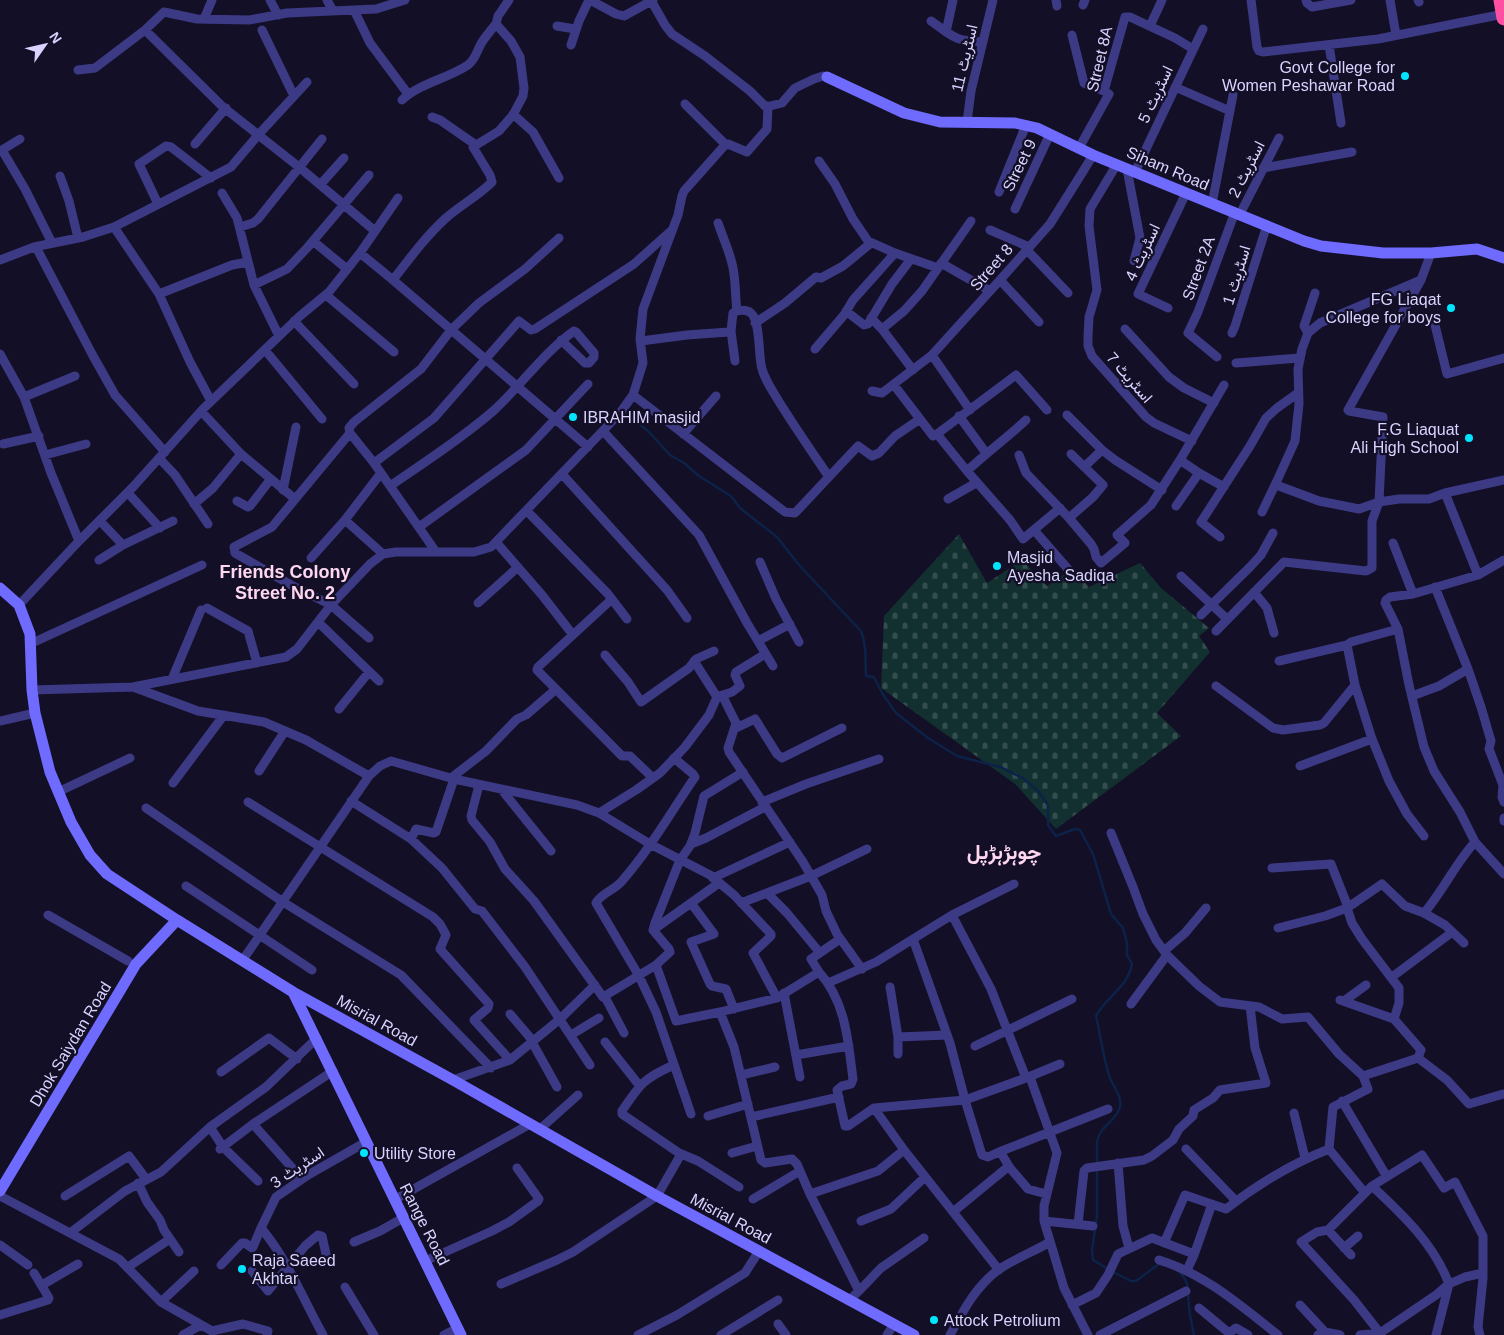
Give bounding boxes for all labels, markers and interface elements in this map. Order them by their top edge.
north arrow [20,20,70,70]
street label: اسٹریٹ 11 [948,23,982,94]
street label: Street 8A [1084,24,1115,94]
text: N [46,29,65,46]
place label: Govt College for Women Peshawar Road [1222,59,1396,94]
street label: اسٹریٹ 5 [1135,63,1178,126]
marker: Govt College for Women Peshawar Road [1399,70,1411,82]
street label: Street 9 [1000,136,1039,194]
street label: اسٹریٹ 2 [1225,138,1270,201]
street label: Siham Road [1124,143,1212,193]
street label: اسٹریٹ 4 [1122,221,1165,284]
street label: Street 2A [1179,234,1218,302]
street label: Street 8 [967,241,1016,294]
street label: اسٹریٹ 1 [1219,243,1255,307]
place label: FG Liaqat College for boys [1325,291,1442,326]
marker: FG Liaqat College for boys [1445,302,1457,314]
street label: اسٹریٹ 7 [1102,349,1156,407]
place label: IBRAHIM masjid [583,409,700,426]
marker: IBRAHIM masjid [567,411,579,423]
place label: F.G Liaquat Ali High School [1351,421,1460,456]
marker: F.G Liaquat Ali High School [1463,432,1475,444]
place label: Masjid Ayesha Sadiqa [1007,549,1114,584]
marker: Masjid Ayesha Sadiqa [991,560,1003,572]
district label: Friends Colony Street No. 2 [219,562,351,603]
district label: چوہڑہڑپل [967,840,1041,866]
street label: Dhok Saiydan Road [26,979,114,1110]
street label: Misrial Road [334,991,420,1049]
street label: اسٹریٹ 3 [267,1143,328,1193]
place label: Utility Store [374,1145,456,1162]
marker: Utility Store [358,1147,370,1159]
street label: Range Road [397,1180,453,1268]
street label: Misrial Road [688,1190,774,1247]
place label: Raja Saeed Akhtar [252,1252,336,1287]
marker: Raja Saeed Akhtar [236,1263,248,1275]
place label: Attock Petrolium [944,1312,1060,1329]
marker: Attock Petrolium [928,1314,940,1326]

